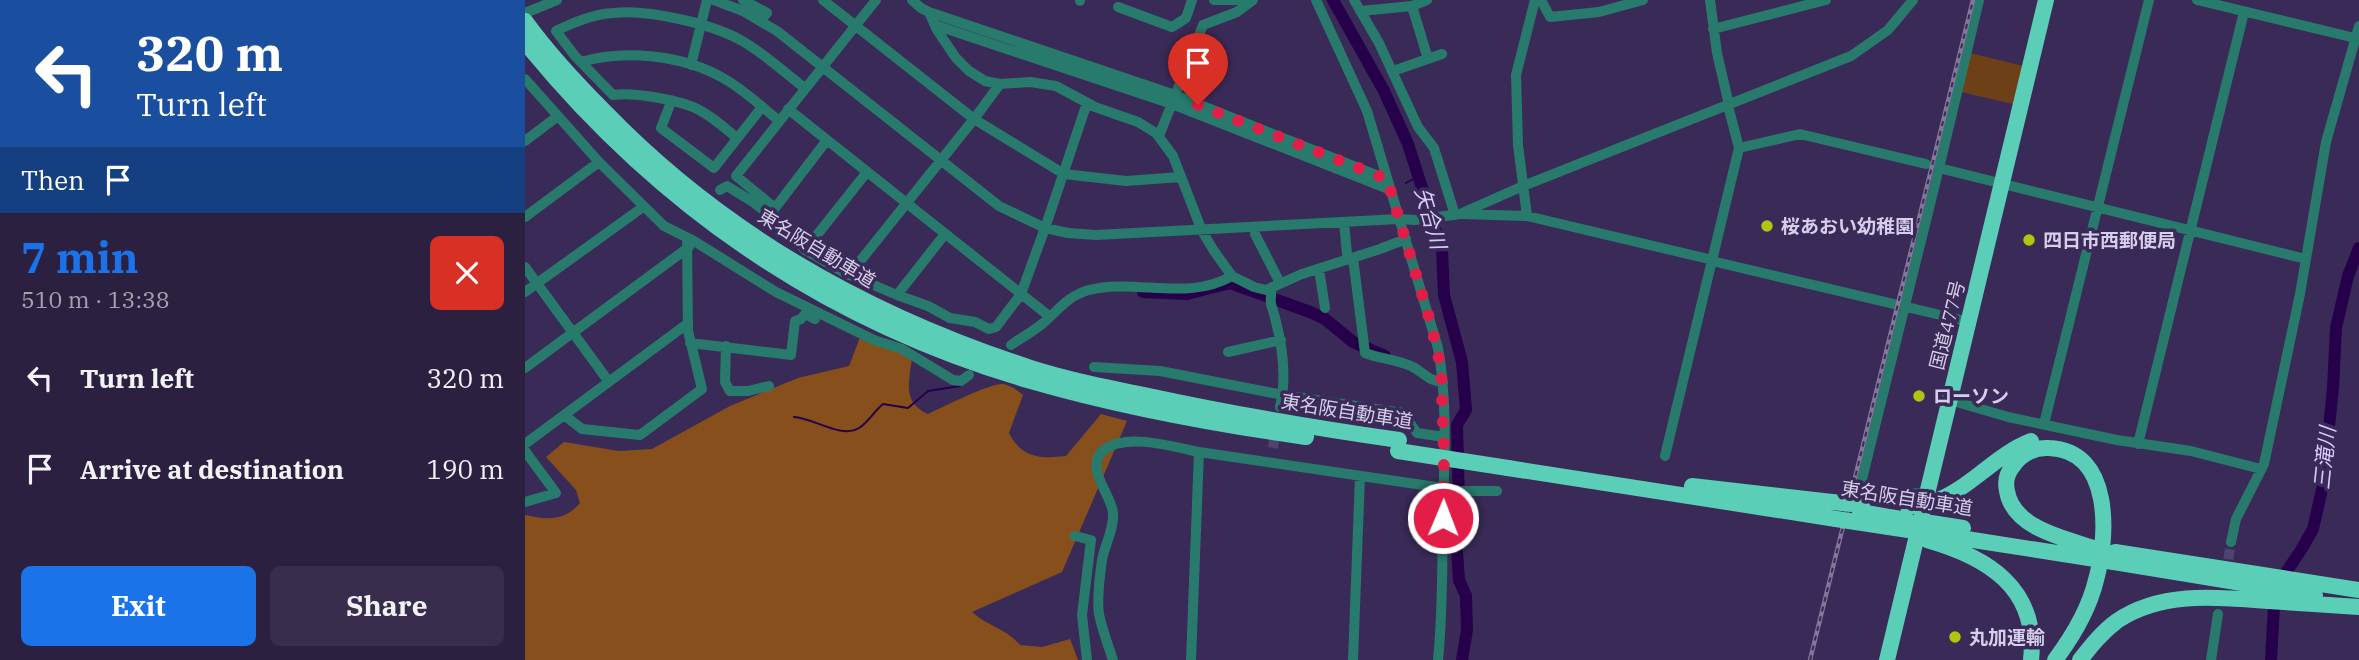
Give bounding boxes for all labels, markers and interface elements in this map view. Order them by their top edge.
text: 320 m [136,21,283,84]
icon: left [21,28,112,119]
pin [1168,33,1228,105]
icon: arrive [1179,44,1217,82]
text: Turn left [136,83,267,125]
icon: arrive [99,161,137,199]
text: Then [21,163,85,197]
water label: 矢合川 [1409,184,1454,254]
street label: 東名阪自動車道 [754,203,880,293]
place label: 桜あおい幼稚園 [1781,214,1914,238]
marker: 桜あおい幼稚園 [1759,218,1775,234]
place label: 四日市西郵便局 [2043,228,2176,252]
text: 7 min [21,230,139,285]
marker: 四日市西郵便局 [2021,232,2037,248]
button: close [430,236,504,310]
street label: 国道477号 [1924,278,1970,372]
text: 510 m · 13:38 [21,284,170,314]
icon: left [21,359,59,397]
text: Turn left [80,361,194,395]
text: 320 m [426,361,504,395]
place label: ローソン [1933,384,2009,408]
marker: ローソン [1911,388,1927,404]
street label: 東名阪自動車道 [1279,389,1415,433]
water label: 三滝川 [2307,423,2341,491]
icon: arrive [21,450,59,488]
text: Arrive at destination [80,452,344,486]
text: 190 m [426,452,504,486]
street label: 東名阪自動車道 [1839,476,1975,520]
position arrow [1406,481,1480,555]
button: Exit [21,566,256,646]
button: Share [270,566,504,646]
place label: 丸加運輸 [1969,625,2045,649]
marker: 丸加運輸 [1947,629,1963,645]

